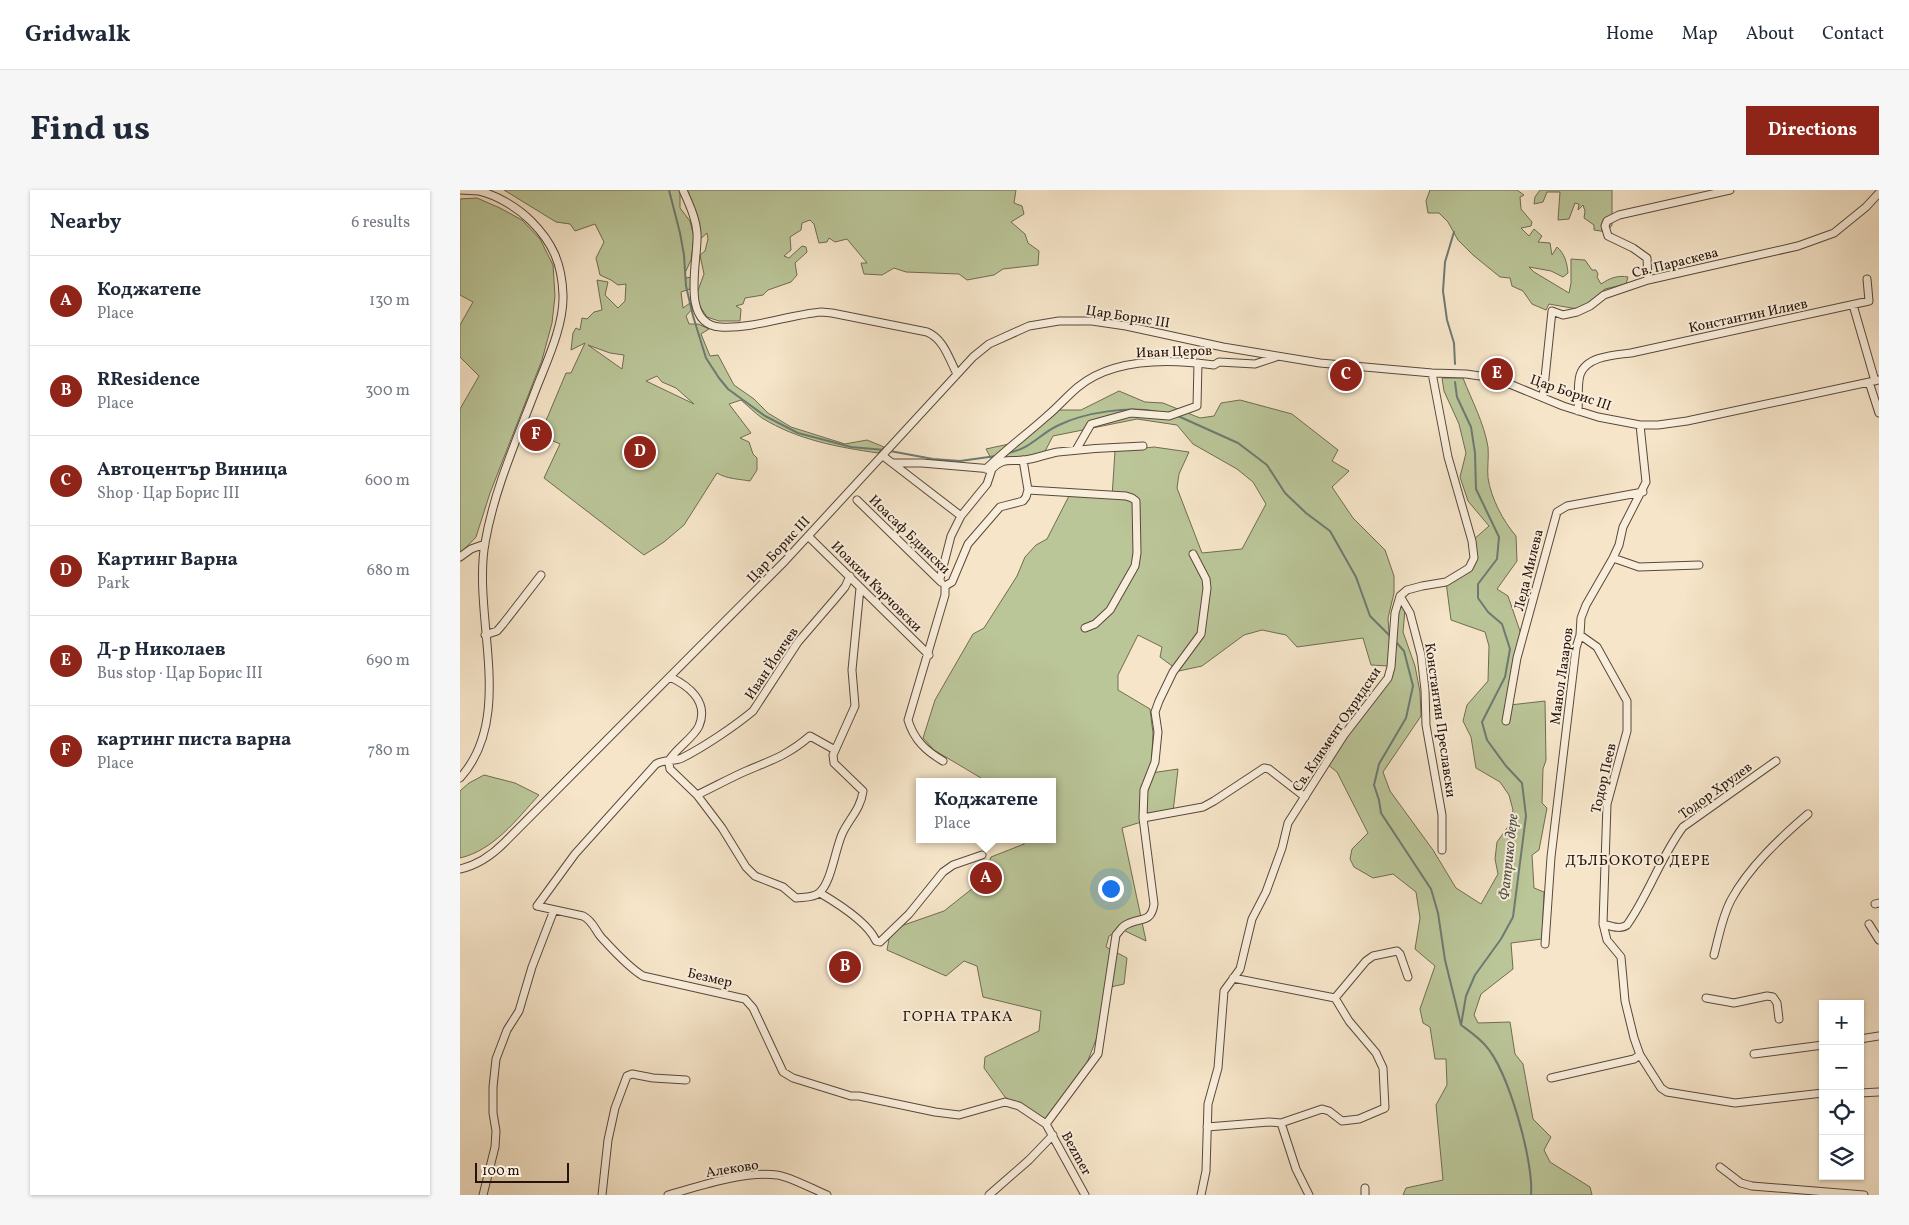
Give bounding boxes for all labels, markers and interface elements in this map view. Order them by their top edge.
text: Gridwalk [25,18,131,52]
text: Home [1606,22,1654,47]
text: Map [1682,22,1718,47]
text: About [1746,22,1794,47]
text: Contact [1822,22,1884,47]
text: Find us [30,106,150,154]
button: Directions [1746,106,1879,155]
text: Nearby [50,208,121,237]
text: 6 results [351,212,410,234]
street label: Св. Параскева [1630,244,1721,283]
text: Коджатепе [97,277,201,303]
text: A [60,290,72,312]
text: 130 m [369,290,410,312]
street label: Константин Илиев [1687,295,1809,338]
street label: Цар Борис III [1084,301,1171,334]
text: Place [97,303,134,325]
street label: Иван Церов [1136,342,1212,363]
pin: E [1481,355,1513,393]
pin: C [1330,356,1362,394]
text: RResidence [97,367,200,393]
street label: Цар Борис III [1527,371,1614,416]
text: B [61,380,71,402]
text: 300 m [365,380,410,402]
text: Place [97,393,134,415]
pin: F [520,416,552,454]
pin: D [624,433,656,471]
text: Автоцентър Виница [97,457,288,483]
text: C [61,470,71,492]
text: 600 m [365,470,410,492]
text: Shop · Цар Борис III [97,483,240,505]
street label: Иоасаф Бдински [864,491,954,579]
street label: Цар Борис III [743,512,815,588]
street label: Леда Милева [1510,527,1549,613]
street label: Иоаким Кърчовски [826,537,926,637]
text: Картинг Варна [97,547,238,573]
text: D [60,560,72,582]
text: 680 m [367,560,410,582]
text: Park [97,573,130,595]
street label: Иван Йончев [740,623,804,704]
street label: Манол Лазаров [1546,626,1579,726]
text: Д-р Николаев [97,637,226,663]
street label: Константин Преславски [1419,642,1460,799]
text: E [61,650,71,672]
text: 690 m [366,650,410,672]
text: Bus stop · Цар Борис III [97,663,263,685]
street label: Св. Климент Охридски [1288,663,1386,796]
text: картинг писта варна [97,727,291,753]
text: F [61,740,71,762]
text: 780 m [368,740,410,762]
street label: Тодор Пеев [1587,741,1622,815]
text: Place [97,753,134,775]
street label: Тодор Хрулев [1675,758,1756,824]
popup [916,778,1056,843]
text: Коджатепе [934,787,1038,813]
water label: Фатрико дере [1495,812,1525,901]
text: Place [934,813,971,835]
district label: ДЪЛБОКОТО ДЕРЕ [1565,851,1711,872]
pin: A [970,859,1002,897]
your location [1098,876,1124,902]
pin: B [829,948,861,986]
street label: Безмер [685,964,734,993]
map controls [1819,1000,1864,1180]
button: + [1819,1000,1864,1045]
district label: ГОРНА ТРАКА [902,1007,1014,1028]
button: − [1819,1045,1864,1090]
button: locate [1819,1090,1864,1135]
street label: Bezmer [1056,1128,1096,1179]
button: layers [1819,1135,1864,1180]
street label: Алеково [704,1156,760,1183]
scale bar [475,1160,569,1183]
text: 100 m [482,1162,520,1181]

